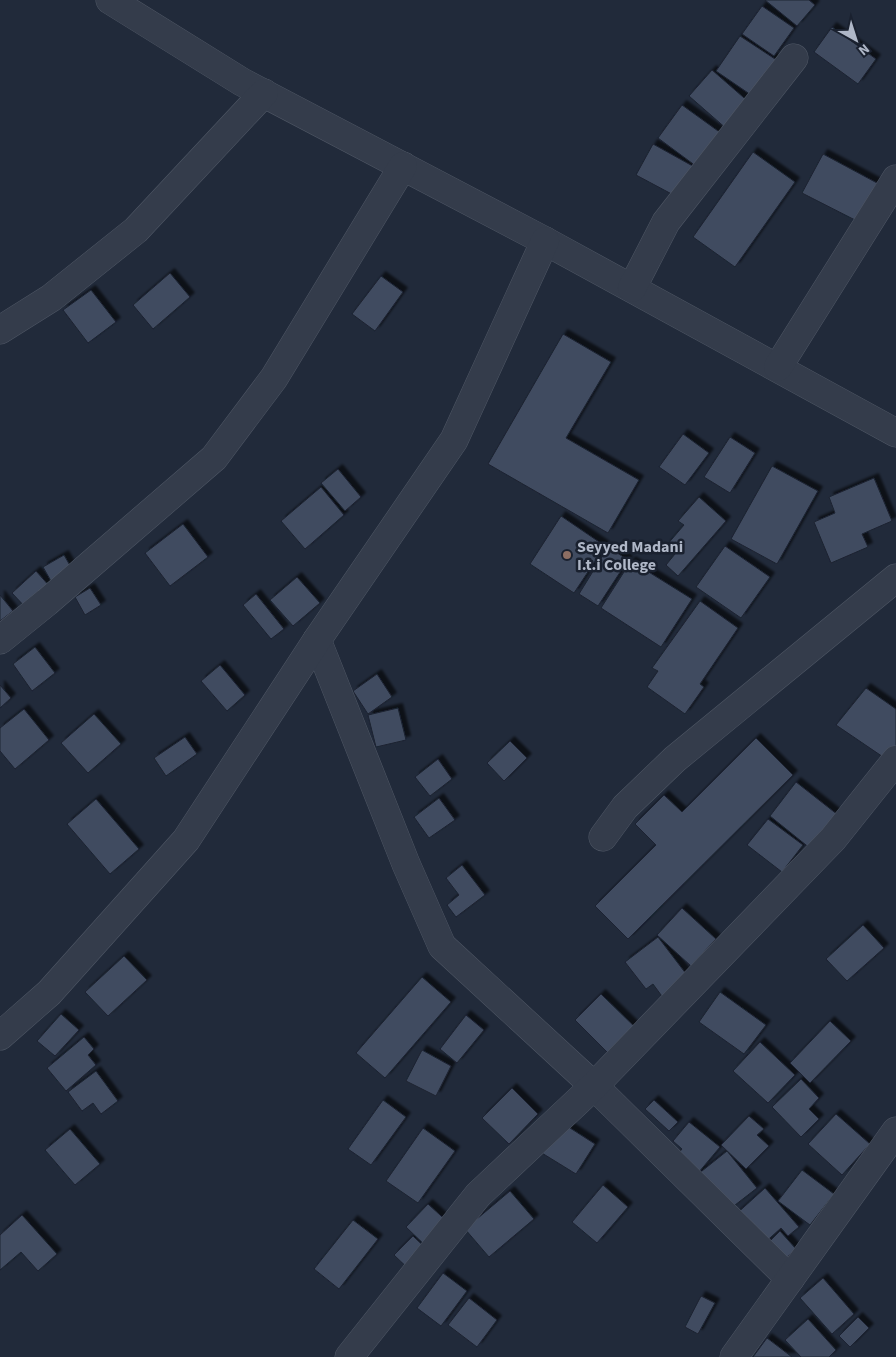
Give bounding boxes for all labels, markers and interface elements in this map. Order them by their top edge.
north arrow [831,15,881,65]
text: N [854,39,873,60]
place label: Seyyed Madani I.t.i College [577,536,683,576]
marker: Seyyed Madani I.t.i College [561,549,573,561]

